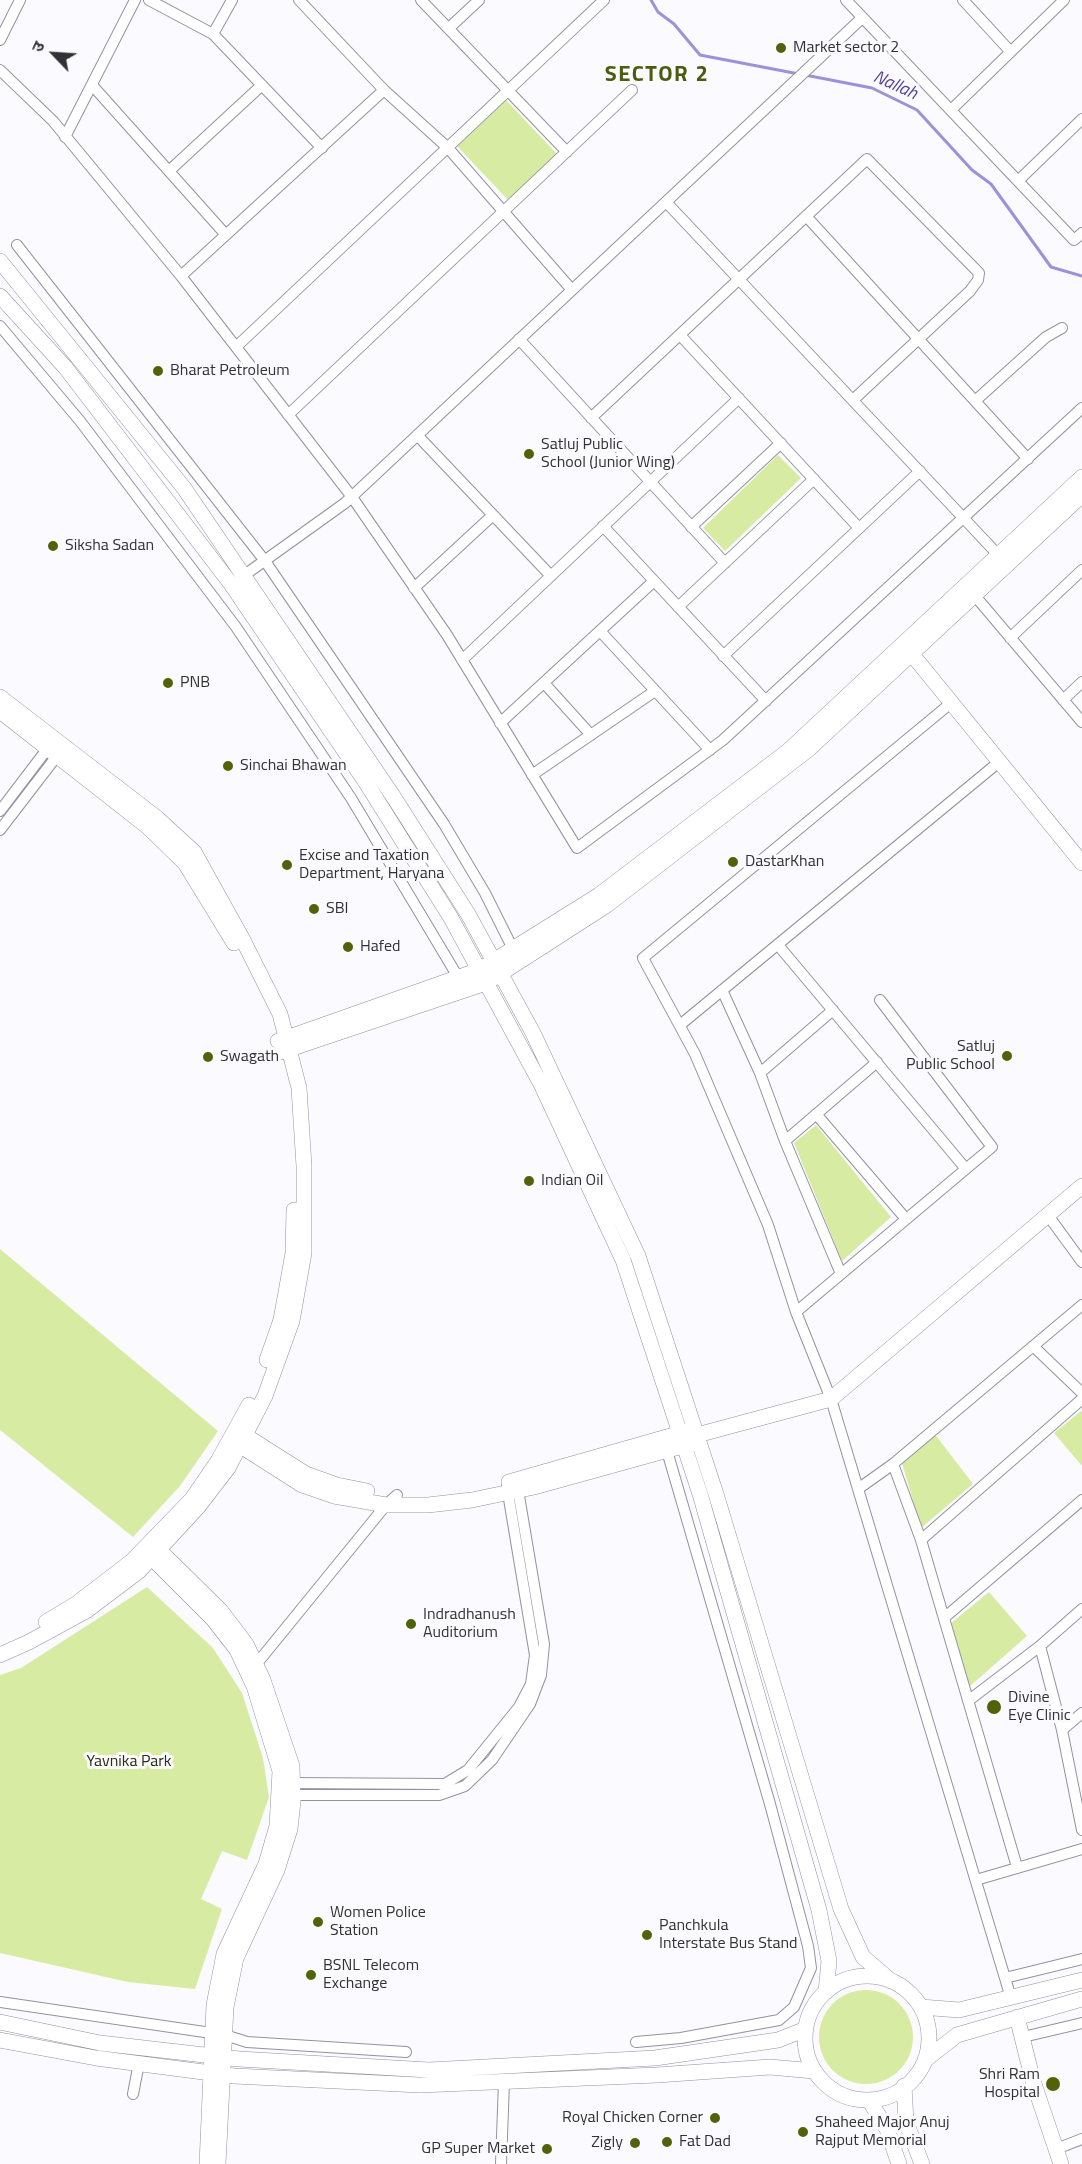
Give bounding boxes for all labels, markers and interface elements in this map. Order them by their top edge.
north arrow [24,24,84,84]
text: उ [25,37,51,56]
place label: Market sector 2 [793,38,899,58]
marker: Market sector 2 [774,41,788,55]
district label: SECTOR 2 [605,63,709,89]
water label: Nallah [870,67,920,105]
place label: Bharat Petroleum [170,361,290,381]
marker: Bharat Petroleum [151,364,165,378]
place label: Satluj Public School (Junior Wing) [541,435,675,473]
marker: Satluj Public School (Junior Wing) [522,447,536,461]
place label: Siksha Sadan [65,536,154,556]
marker: Siksha Sadan [46,539,60,553]
place label: PNB [180,673,210,693]
marker: PNB [161,676,175,690]
place label: Sinchai Bhawan [240,756,347,776]
marker: Sinchai Bhawan [221,759,235,773]
place label: Excise and Taxation Department, Haryana [299,846,444,884]
place label: DastarKhan [745,852,824,872]
marker: DastarKhan [726,855,740,869]
marker: Excise and Taxation Department, Haryana [280,858,294,872]
place label: SBI [326,899,348,919]
marker: SBI [307,902,321,916]
place label: Hafed [360,937,401,957]
marker: Hafed [341,940,355,954]
place label: Satluj Public School [906,1037,995,1075]
place label: Swagath [220,1047,279,1067]
marker: Satluj Public School [1000,1049,1014,1063]
marker: Swagath [201,1050,215,1064]
place label: Indian Oil [541,1171,603,1191]
marker: Indian Oil [522,1174,536,1188]
place label: Indradhanush Auditorium [423,1605,516,1643]
marker: Indradhanush Auditorium [404,1617,418,1631]
place label: Divine Eye Clinic [1008,1688,1071,1726]
marker: Divine Eye Clinic [985,1698,1003,1716]
park label: Yavnika Park [86,1752,172,1772]
place label: Women Police Station [330,1903,426,1941]
marker: Women Police Station [311,1915,325,1929]
place label: Panchkula Interstate Bus Stand [659,1916,798,1954]
marker: Panchkula Interstate Bus Stand [640,1928,654,1942]
place label: BSNL Telecom Exchange [323,1956,419,1994]
marker: BSNL Telecom Exchange [304,1968,318,1982]
place label: Shri Ram Hospital [979,2065,1040,2103]
marker: Shri Ram Hospital [1044,2075,1062,2093]
place label: Royal Chicken Corner [562,2108,703,2128]
marker: Royal Chicken Corner [708,2111,722,2125]
place label: Shaheed Major Anuj Rajput Memorial [815,2113,950,2151]
marker: Shaheed Major Anuj Rajput Memorial [796,2125,810,2139]
place label: Fat Dad [679,2132,731,2152]
place label: Zigly [591,2133,623,2153]
marker: Fat Dad [660,2135,674,2149]
marker: Zigly [628,2136,642,2150]
place label: GP Super Market [421,2139,535,2159]
marker: GP Super Market [540,2142,554,2156]

